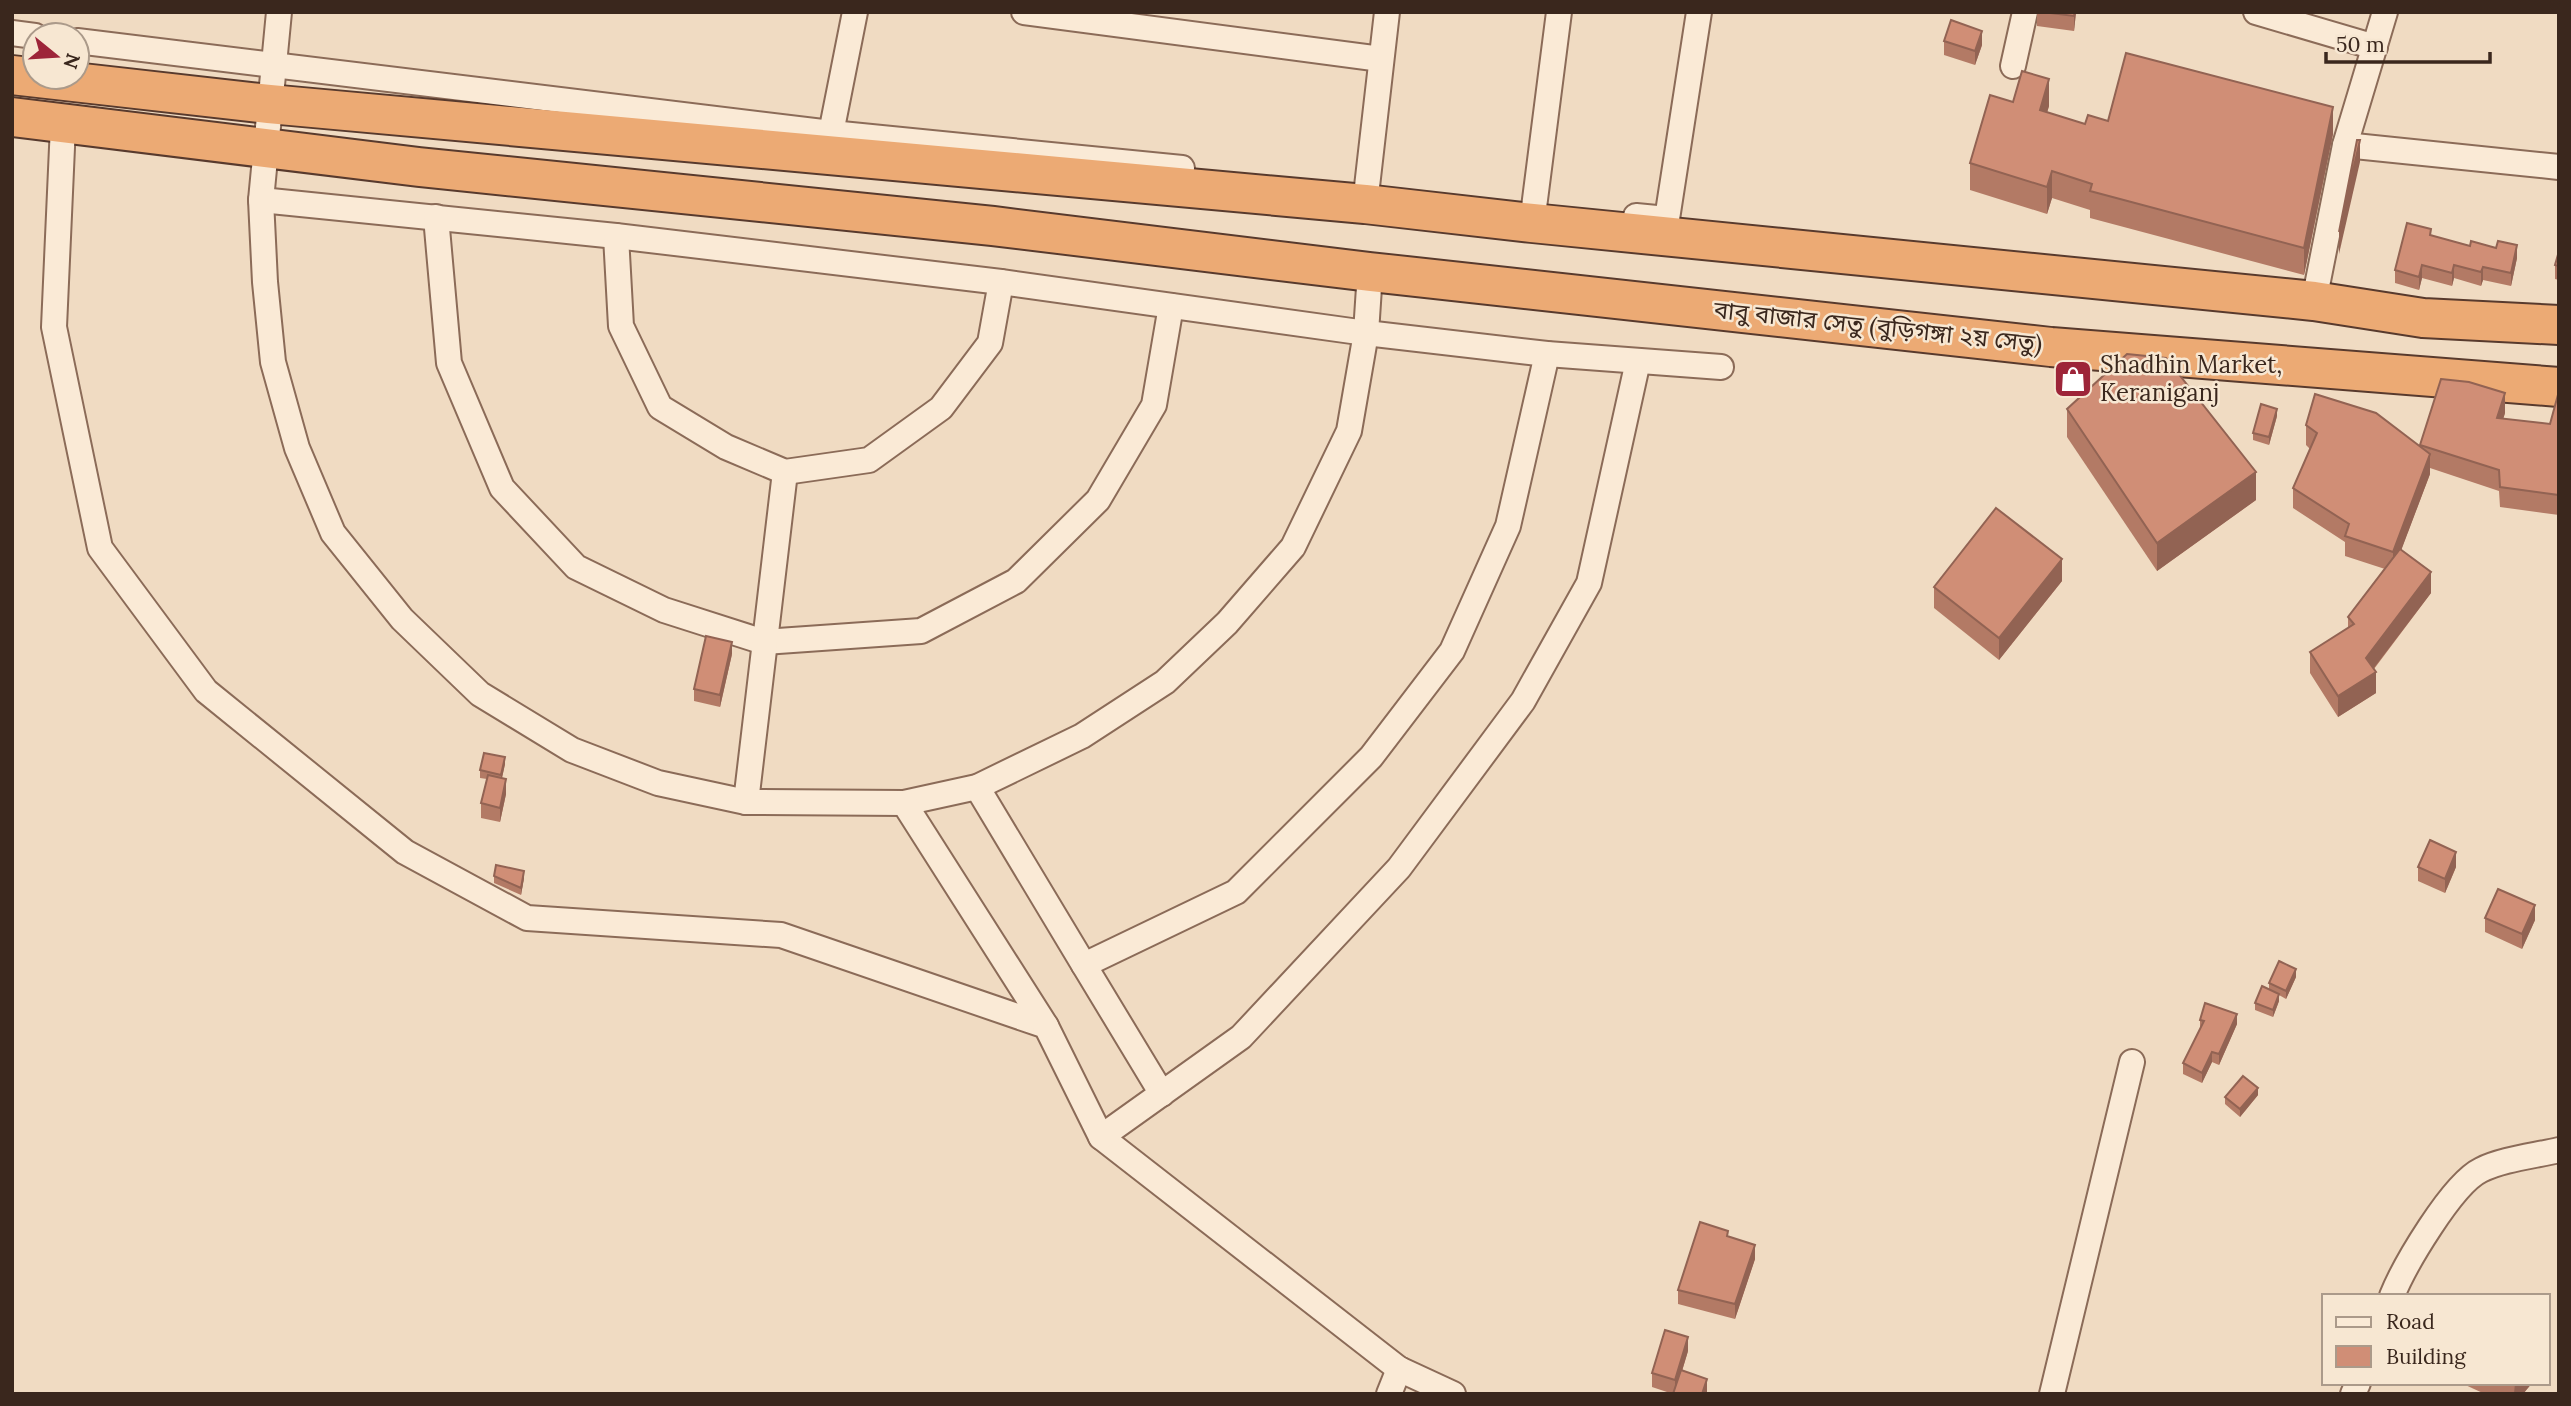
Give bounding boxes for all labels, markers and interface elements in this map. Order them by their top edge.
north arrow [21,21,91,91]
scale bar [2326,21,2490,65]
text: 50 m [2336,31,2385,58]
text: N [58,51,86,72]
street label: বাবু বাজার সেতু (বুড়িগঙ্গা ২য় সেতু) [1711,294,2044,359]
place label: Shadhin Market, Keraniganj [2100,349,2282,408]
shop icon: Shadhin Market, Keraniganj [2052,358,2094,400]
legend [2322,1294,2550,1385]
text: Road [2386,1308,2435,1335]
text: Building [2386,1343,2466,1370]

